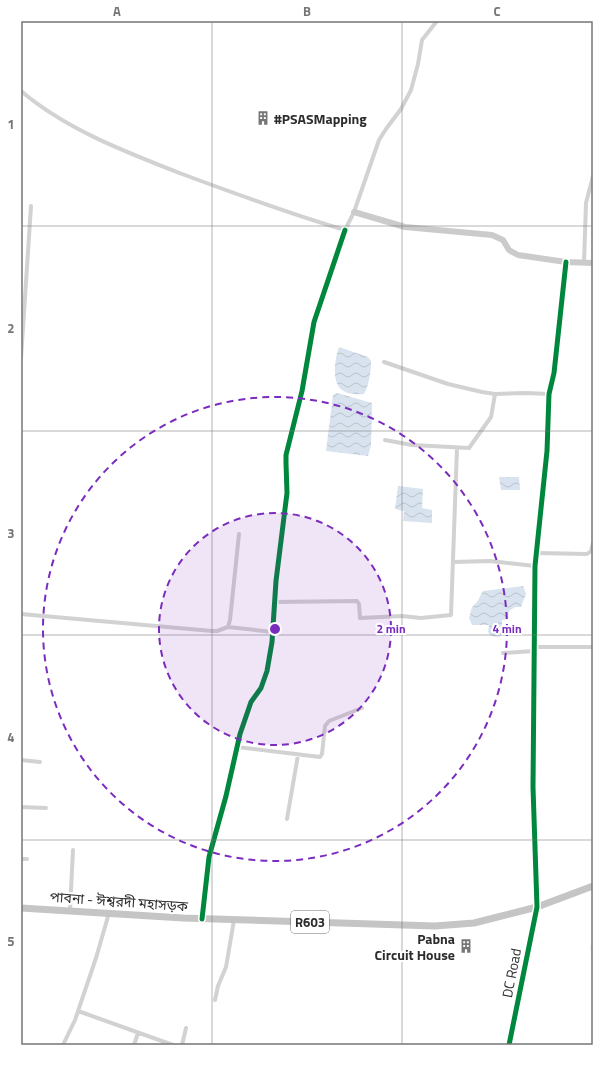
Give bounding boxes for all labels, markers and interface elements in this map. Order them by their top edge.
text: A [113,1,121,21]
text: B [303,1,311,21]
text: C [493,1,501,21]
place label: #PSASMapping [274,108,367,129]
building icon: #PSASMapping [255,110,271,126]
text: 1 [7,114,15,134]
text: 2 [7,318,15,338]
text: 3 [7,523,15,543]
text: 2 min [376,619,406,638]
text: 4 min [492,619,522,638]
centre of rings [268,622,282,636]
text: 4 [7,727,15,747]
street label: পাবনা - ঈশ্বরদী মহাসড়ক [49,886,189,916]
road number: R603 [291,911,329,933]
place label: Pabna Circuit House [374,928,455,965]
text: 5 [7,931,15,951]
building icon: Pabna Circuit House [458,938,474,954]
street label: DC Road [496,946,526,1000]

